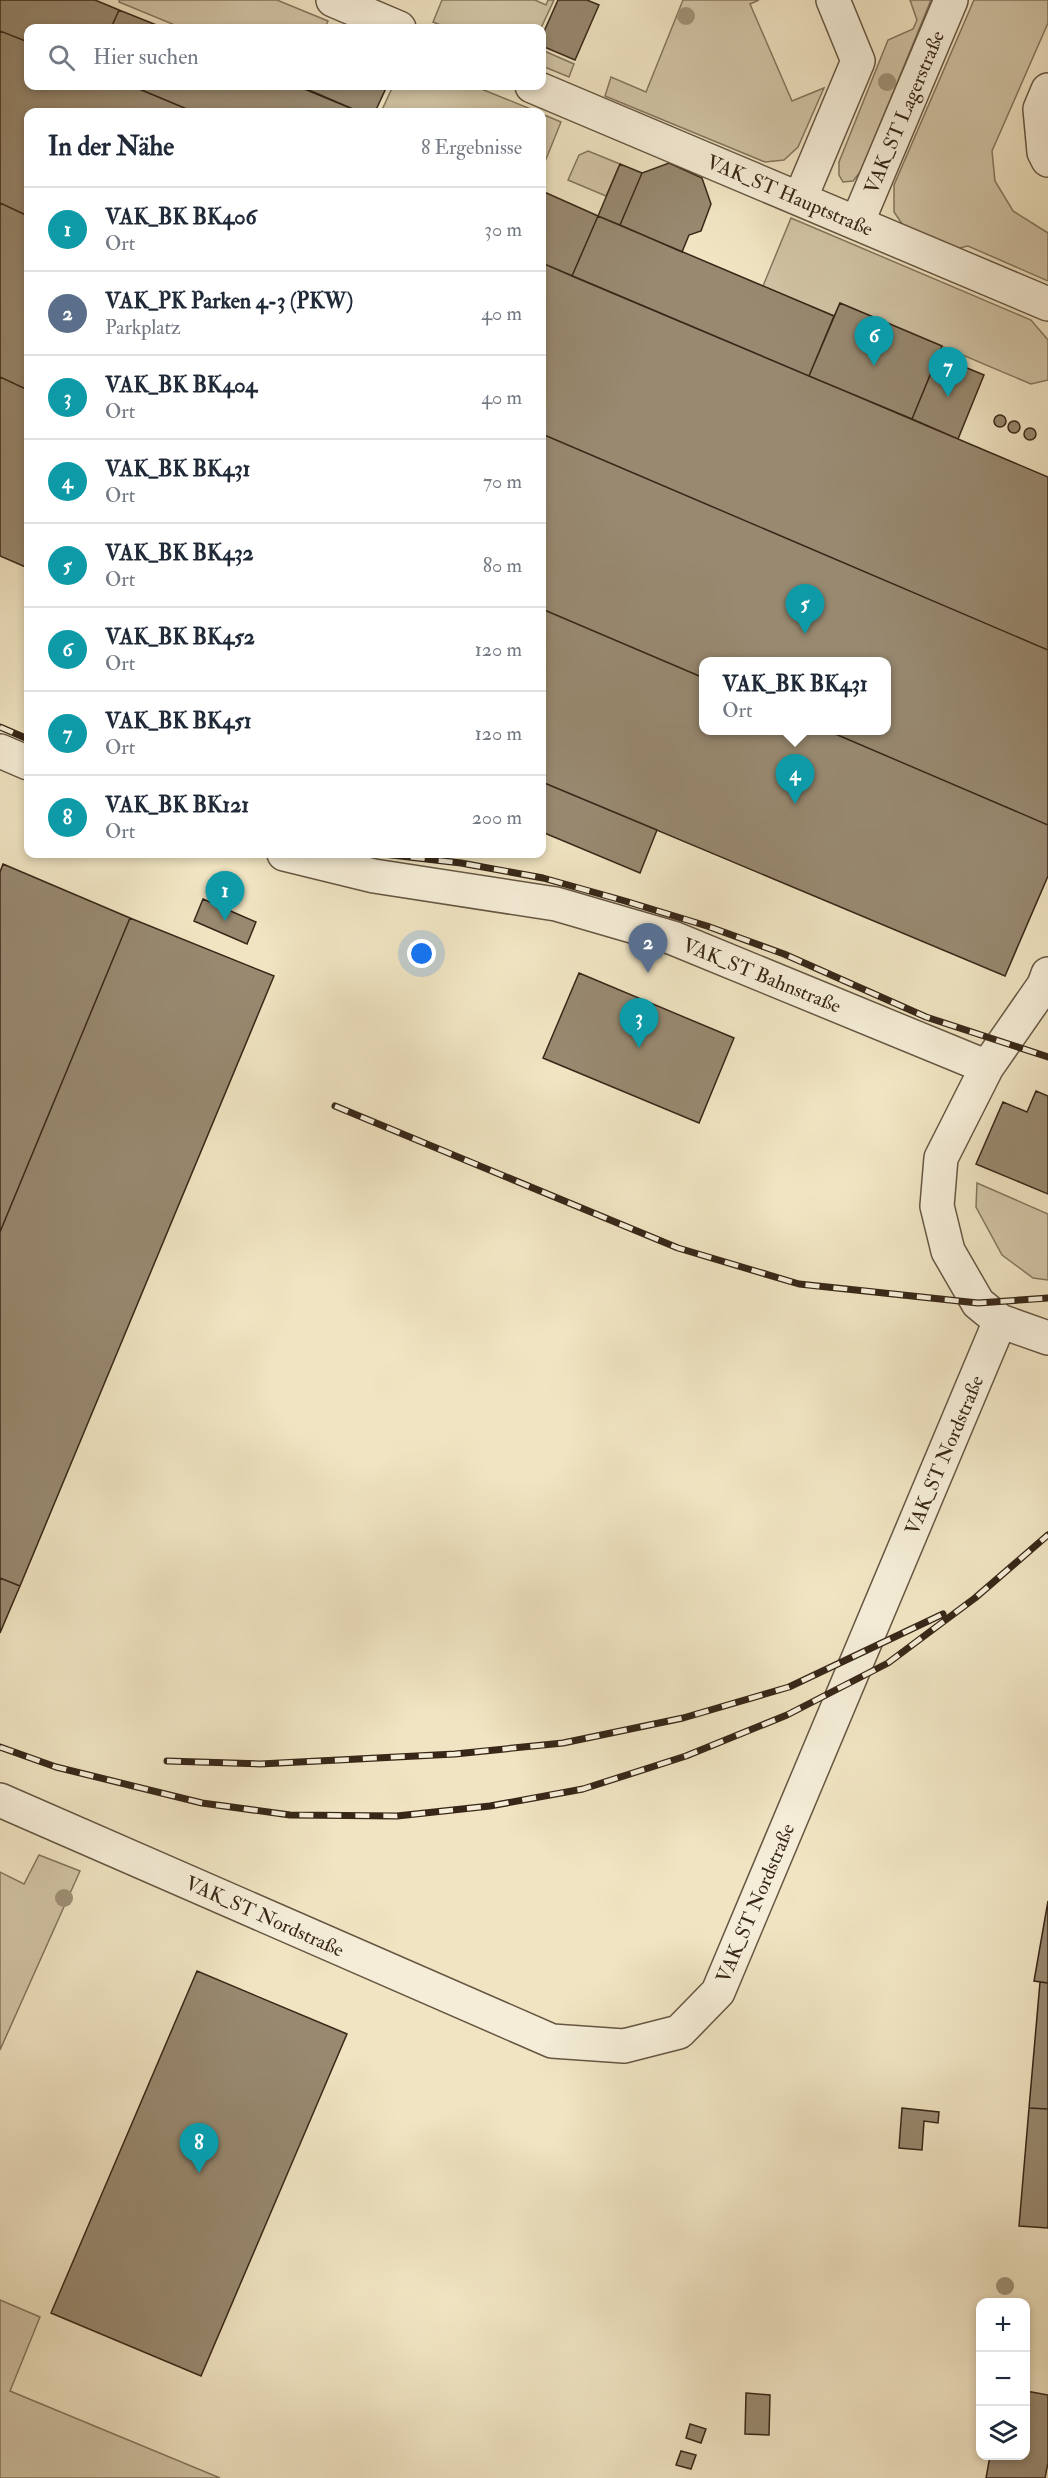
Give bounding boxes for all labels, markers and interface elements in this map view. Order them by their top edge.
search box [24,24,546,90]
street label: VAK_ST Lagerstraße [859,27,950,198]
icon: search [45,41,78,74]
text: Hier suchen [93,43,199,71]
text: In der Nähe [48,131,174,163]
text: 8 Ergebnisse [421,135,522,160]
street label: VAK_ST Hauptstraße [703,149,877,243]
text: VAK_BK BK406 [105,203,257,231]
text: 1 [64,217,71,242]
text: 30 m [484,217,522,242]
text: Ort [105,231,135,256]
text: VAK_PK Parken 4-3 (PKW) [105,287,353,315]
text: 2 [62,301,73,326]
text: 40 m [481,301,522,326]
text: Parkplatz [105,315,181,340]
pin: 6 [854,316,894,366]
pin: 7 [928,348,968,397]
text: VAK_BK BK404 [105,371,257,399]
text: 3 [64,385,71,410]
text: 40 m [481,385,522,410]
text: Ort [105,399,135,424]
text: VAK_BK BK431 [105,455,250,483]
text: 4 [62,469,73,494]
text: 70 m [483,469,522,494]
text: Ort [105,483,135,508]
text: VAK_BK BK432 [105,539,254,567]
text: 5 [63,553,72,578]
text: 80 m [483,553,522,578]
text: Ort [105,567,135,592]
pin: 5 [786,584,824,634]
text: VAK_BK BK452 [105,623,255,651]
text: 6 [62,637,73,662]
text: 120 m [475,637,522,662]
text: Ort [105,651,135,676]
popup [699,657,891,735]
text: VAK_BK BK431 [722,670,868,698]
text: Ort [722,698,752,723]
text: VAK_BK BK451 [105,707,252,735]
text: 7 [63,721,72,746]
text: 120 m [475,721,522,746]
text: Ort [105,735,135,760]
pin: 4 [776,754,814,804]
text: VAK_BK BK121 [105,791,249,819]
text: 8 [63,805,72,830]
text: 200 m [472,805,522,830]
text: Ort [105,819,135,844]
pin: 1 [206,872,244,921]
pin: 2 [628,924,668,973]
street label: VAK_ST Bahnstraße [679,932,845,1019]
your location [407,939,436,968]
pin: 3 [620,998,658,1048]
street label: VAK_ST Nordstraße [900,1372,989,1539]
street label: VAK_ST Nordstraße [711,1820,800,1987]
street label: VAK_ST Nordstraße [182,1870,348,1963]
pin: 8 [180,2124,218,2173]
map controls [976,2298,1030,2460]
button: + [976,2298,1030,2352]
button: − [976,2352,1030,2406]
button: layers [976,2406,1030,2460]

